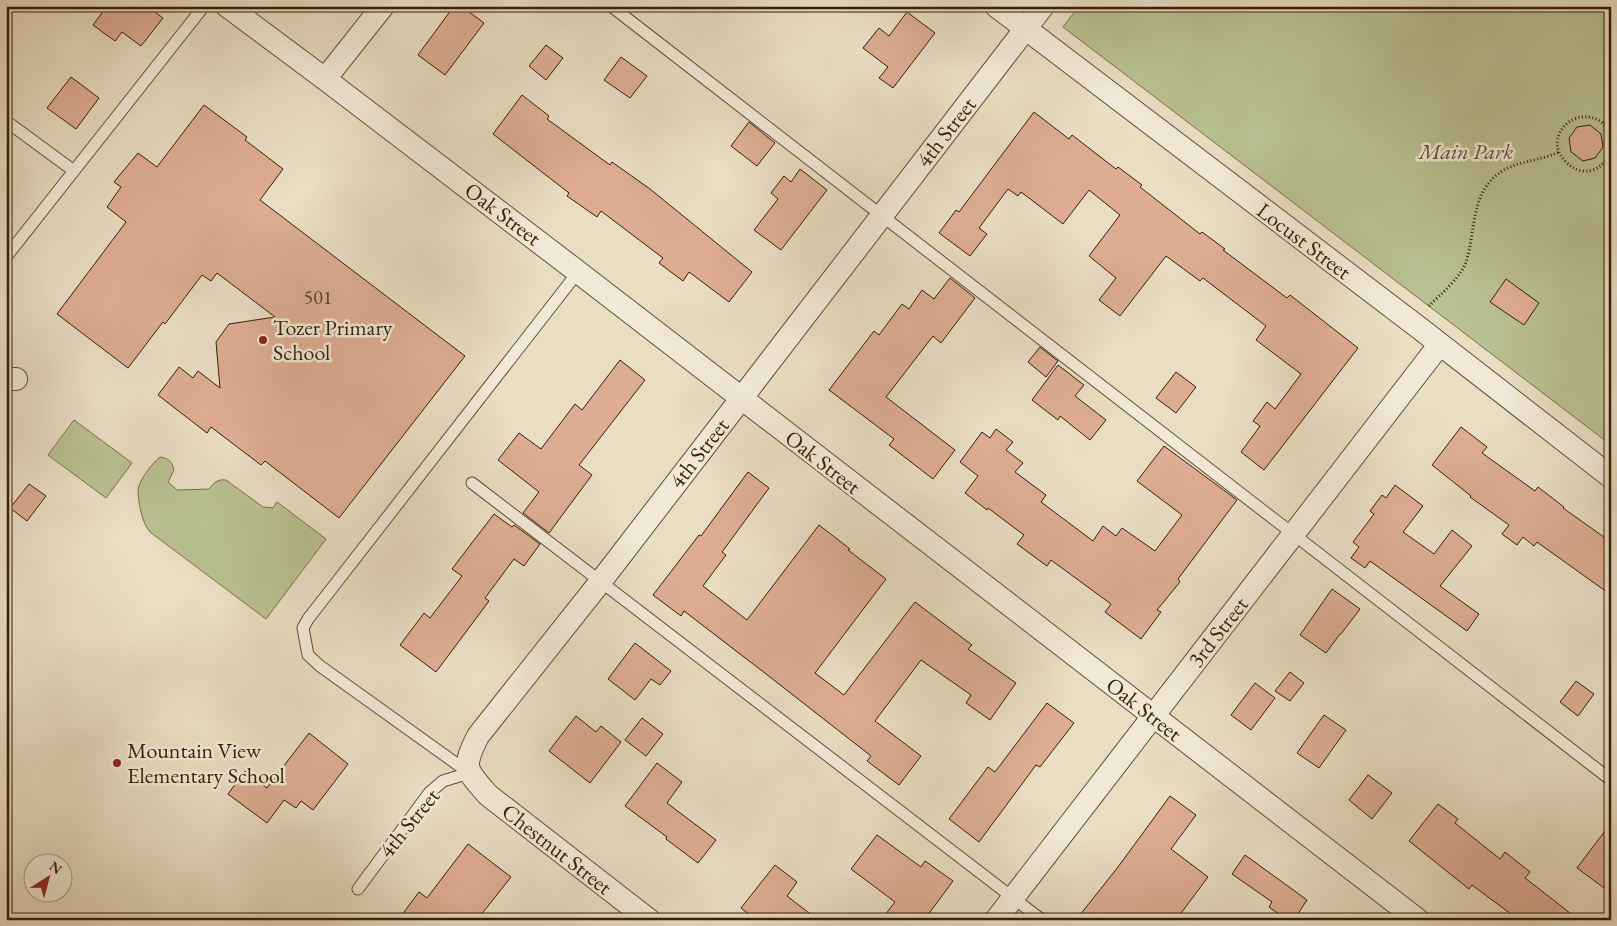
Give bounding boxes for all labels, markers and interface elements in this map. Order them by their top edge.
street label: 4th Street [909,91,983,173]
park label: Main Park [1417,137,1513,166]
street label: Oak Street [459,176,547,252]
street label: Locust Street [1251,196,1357,286]
house number: 501 [304,284,332,310]
place label: Tozer Primary School [273,313,393,367]
marker: Tozer Primary School [257,334,269,346]
street label: 4th Street [662,412,736,494]
street label: Oak Street [779,423,867,501]
street label: 3rd Street [1181,591,1255,673]
street label: Oak Street [1100,670,1188,748]
place label: Mountain View Elementary School [127,736,285,790]
marker: Mountain View Elementary School [111,757,123,769]
street label: 4th Street [372,782,446,864]
street label: Chestnut Street [496,797,618,901]
north arrow [22,854,72,904]
text: N [46,857,66,878]

